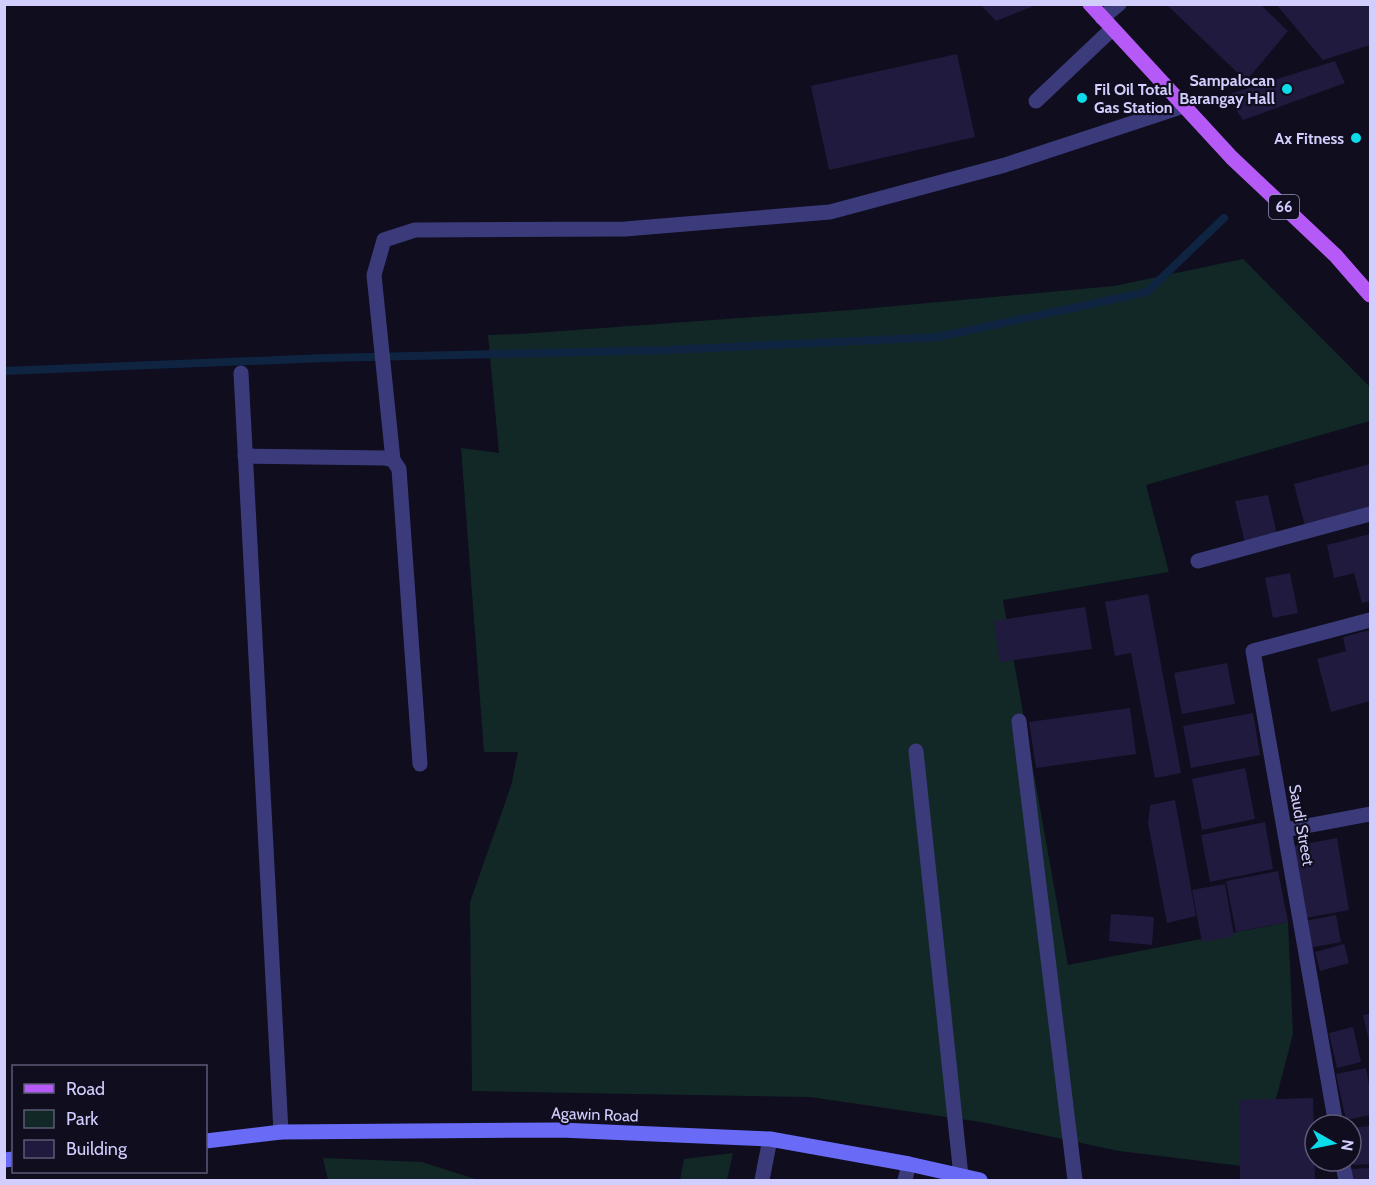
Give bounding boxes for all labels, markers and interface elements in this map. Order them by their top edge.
place label: Sampalocan Barangay Hall [1179,71,1275,108]
place label: Fil Oil Total Gas Station [1094,80,1173,117]
marker: Sampalocan Barangay Hall [1280,82,1294,96]
marker: Fil Oil Total Gas Station [1075,91,1089,105]
place label: Ax Fitness [1274,129,1344,148]
marker: Ax Fitness [1349,131,1363,145]
road number: 66 [1269,195,1299,219]
street label: Saudi Street [1285,783,1318,868]
legend [12,1065,207,1173]
text: Road [66,1078,105,1100]
street label: Agawin Road [551,1103,639,1126]
text: Park [66,1108,99,1130]
north arrow [1303,1113,1363,1173]
text: Building [66,1138,128,1160]
text: N [1337,1138,1358,1152]

